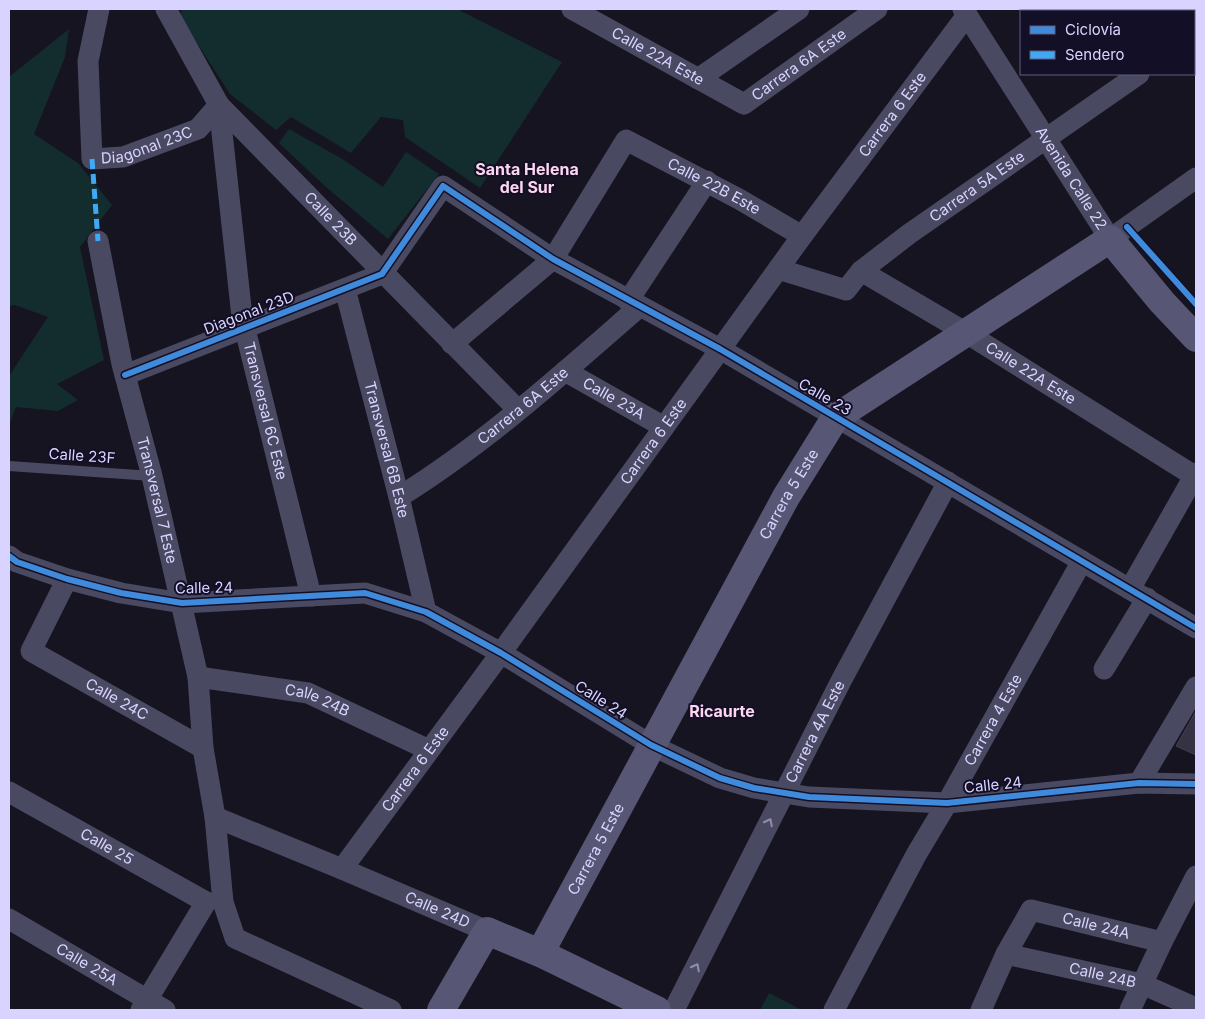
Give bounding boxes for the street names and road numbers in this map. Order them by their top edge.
street label: Calle 22A Este [608,23,708,89]
street label: Carrera 6A Este [748,24,850,105]
street label: Carrera 6 Este [854,68,930,161]
street label: Diagonal 23C [100,122,195,167]
street label: Avenida Calle 22 [1032,123,1112,233]
street label: Carrera 5A Este [925,146,1028,226]
street label: Calle 22B Este [665,153,764,218]
street label: Calle 23B [300,188,361,249]
street label: Diagonal 23D [201,287,297,339]
street label: Calle 22A Este [982,337,1080,408]
street label: Transversal 6C Este [240,340,292,482]
street label: Carrera 6A Este [473,363,572,448]
street label: Calle 23A [580,373,648,423]
street label: Calle 23 [795,374,855,419]
street label: Transversal 6B Este [360,379,414,520]
street label: Carrera 6 Este [616,394,691,488]
street label: Transversal 7 Este [133,435,182,565]
street label: Calle 23F [48,444,116,467]
street label: Carrera 5 Este [755,445,822,543]
street label: Calle 24 [175,577,233,598]
street label: Carrera 4 Este [960,670,1026,769]
street label: Calle 24C [82,674,152,724]
street label: Calle 24 [572,676,631,723]
street label: Carrera 4A Este [781,677,849,786]
street label: Calle 24B [284,680,353,720]
street label: Carrera 6 Este [377,722,453,815]
street label: Calle 24 [963,772,1023,797]
street label: Carrera 5 Este [563,800,628,898]
street label: Calle 25 [77,824,137,869]
street label: Calle 24D [402,887,473,932]
street label: Calle 24A [1061,908,1132,943]
street label: Calle 25A [53,939,121,989]
street label: Calle 24B [1067,958,1138,991]

